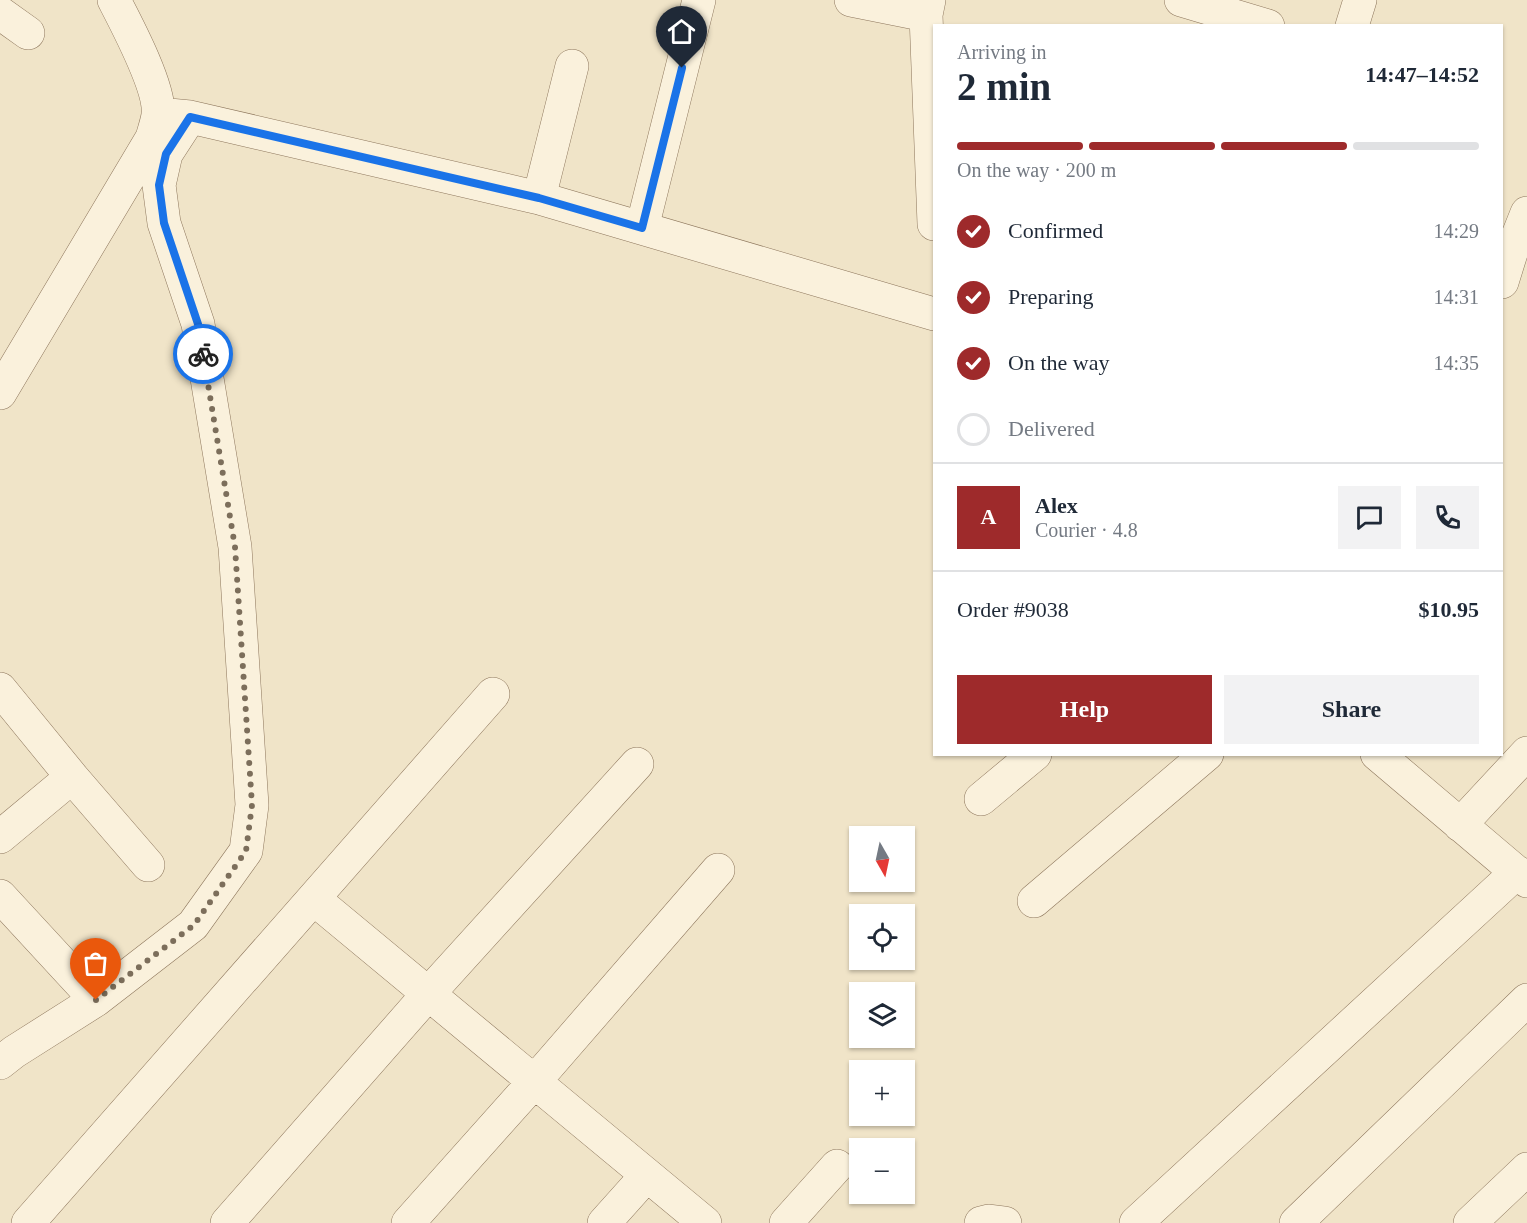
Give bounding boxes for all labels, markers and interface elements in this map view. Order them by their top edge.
pin [656,6,707,68]
icon: home [665,15,698,48]
text: Arriving in [957,41,1046,63]
text: 14:47–14:52 [1365,62,1479,87]
text: 2 min [957,65,1051,108]
text: On the way · 200 m [957,159,1116,181]
icon: check [957,215,990,248]
text: Confirmed [1008,218,1103,243]
text: 14:29 [1433,220,1479,242]
icon: check [957,281,990,314]
text: Preparing [1008,284,1094,309]
text: 14:31 [1433,286,1479,308]
courier [173,324,233,384]
icon: bike [187,338,220,371]
icon: check [957,347,990,380]
text: On the way [1008,350,1109,375]
text: 14:35 [1433,352,1479,374]
text: Delivered [1008,416,1095,441]
button: chat [1338,486,1401,549]
button: phone [1416,486,1479,549]
text: Alex [1035,493,1078,518]
text: A [981,504,996,529]
text: Courier · 4.8 [1035,519,1138,541]
text: Order #9038 [957,597,1069,622]
text: $10.95 [1419,597,1479,622]
button: Help [957,675,1212,744]
button: Share [1224,675,1479,744]
north arrow [849,826,915,892]
map controls [849,826,915,1204]
button: locate [849,904,915,970]
pin [70,938,121,1000]
icon: bag [79,947,112,980]
button: layers [849,982,915,1048]
button: + [849,1060,915,1126]
button: − [849,1138,915,1204]

